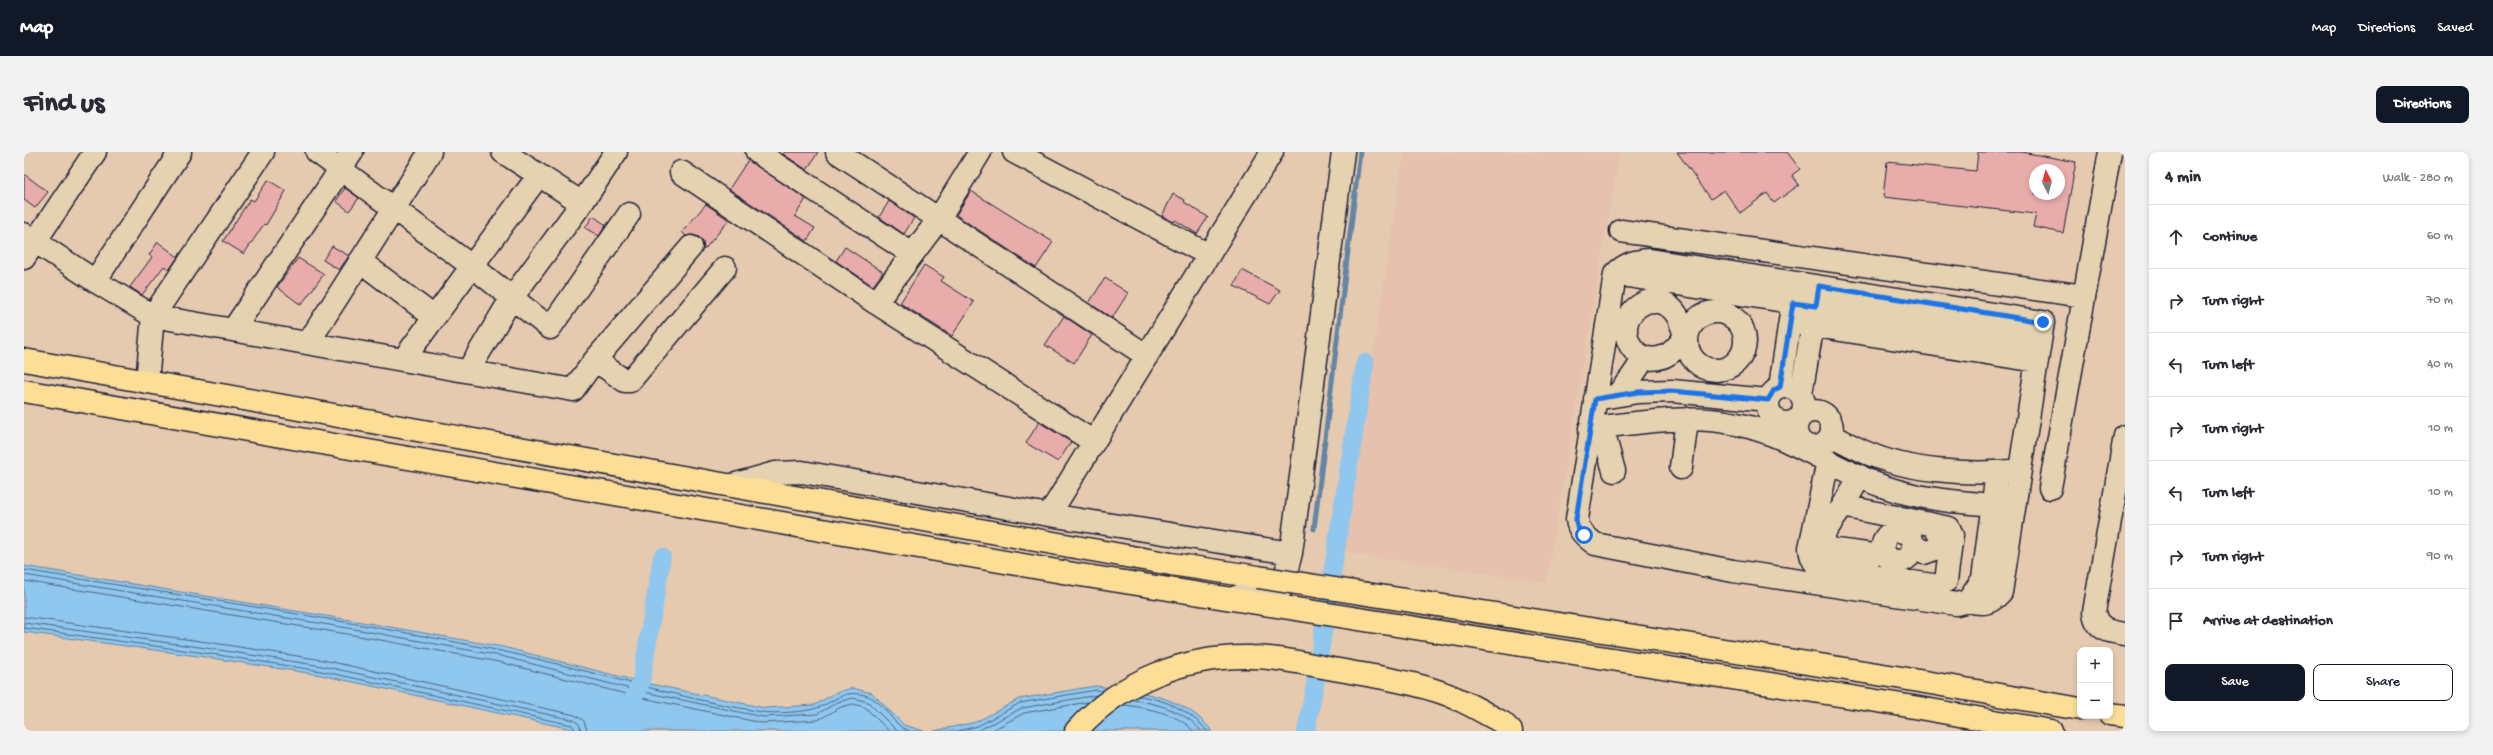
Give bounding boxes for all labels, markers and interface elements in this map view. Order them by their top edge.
text: Map [20,17,53,40]
text: Map [2312,20,2336,37]
text: Directions [2358,20,2415,37]
text: Saved [2437,20,2473,37]
button: Directions [2376,86,2469,123]
text: Find us [24,88,104,121]
north arrow [2029,164,2065,200]
text: 4 min [2165,168,2201,188]
text: Walk · 280 m [2383,171,2453,186]
icon: ahead [2165,226,2187,248]
text: Continue [2203,228,2257,246]
text: 60 m [2427,229,2453,244]
icon: right [2165,290,2187,312]
text: Turn right [2203,292,2263,310]
text: 70 m [2427,293,2453,308]
route end [2034,313,2052,331]
icon: left [2165,354,2187,376]
text: Turn left [2203,356,2254,374]
text: 40 m [2427,357,2453,372]
icon: right [2165,418,2187,440]
text: Turn right [2203,420,2263,438]
text: 10 m [2428,421,2453,436]
icon: left [2165,482,2187,504]
text: Turn left [2203,484,2254,502]
text: 10 m [2428,485,2453,500]
route start [1575,526,1593,544]
icon: right [2165,546,2187,568]
text: Turn right [2203,548,2263,566]
text: 90 m [2427,549,2453,564]
icon: arrive [2165,610,2187,632]
text: Arrive at destination [2203,612,2333,630]
map controls [2077,647,2113,719]
button: + [2077,647,2113,683]
button: Save [2165,664,2305,701]
button: Share [2313,664,2453,701]
button: − [2077,683,2113,719]

